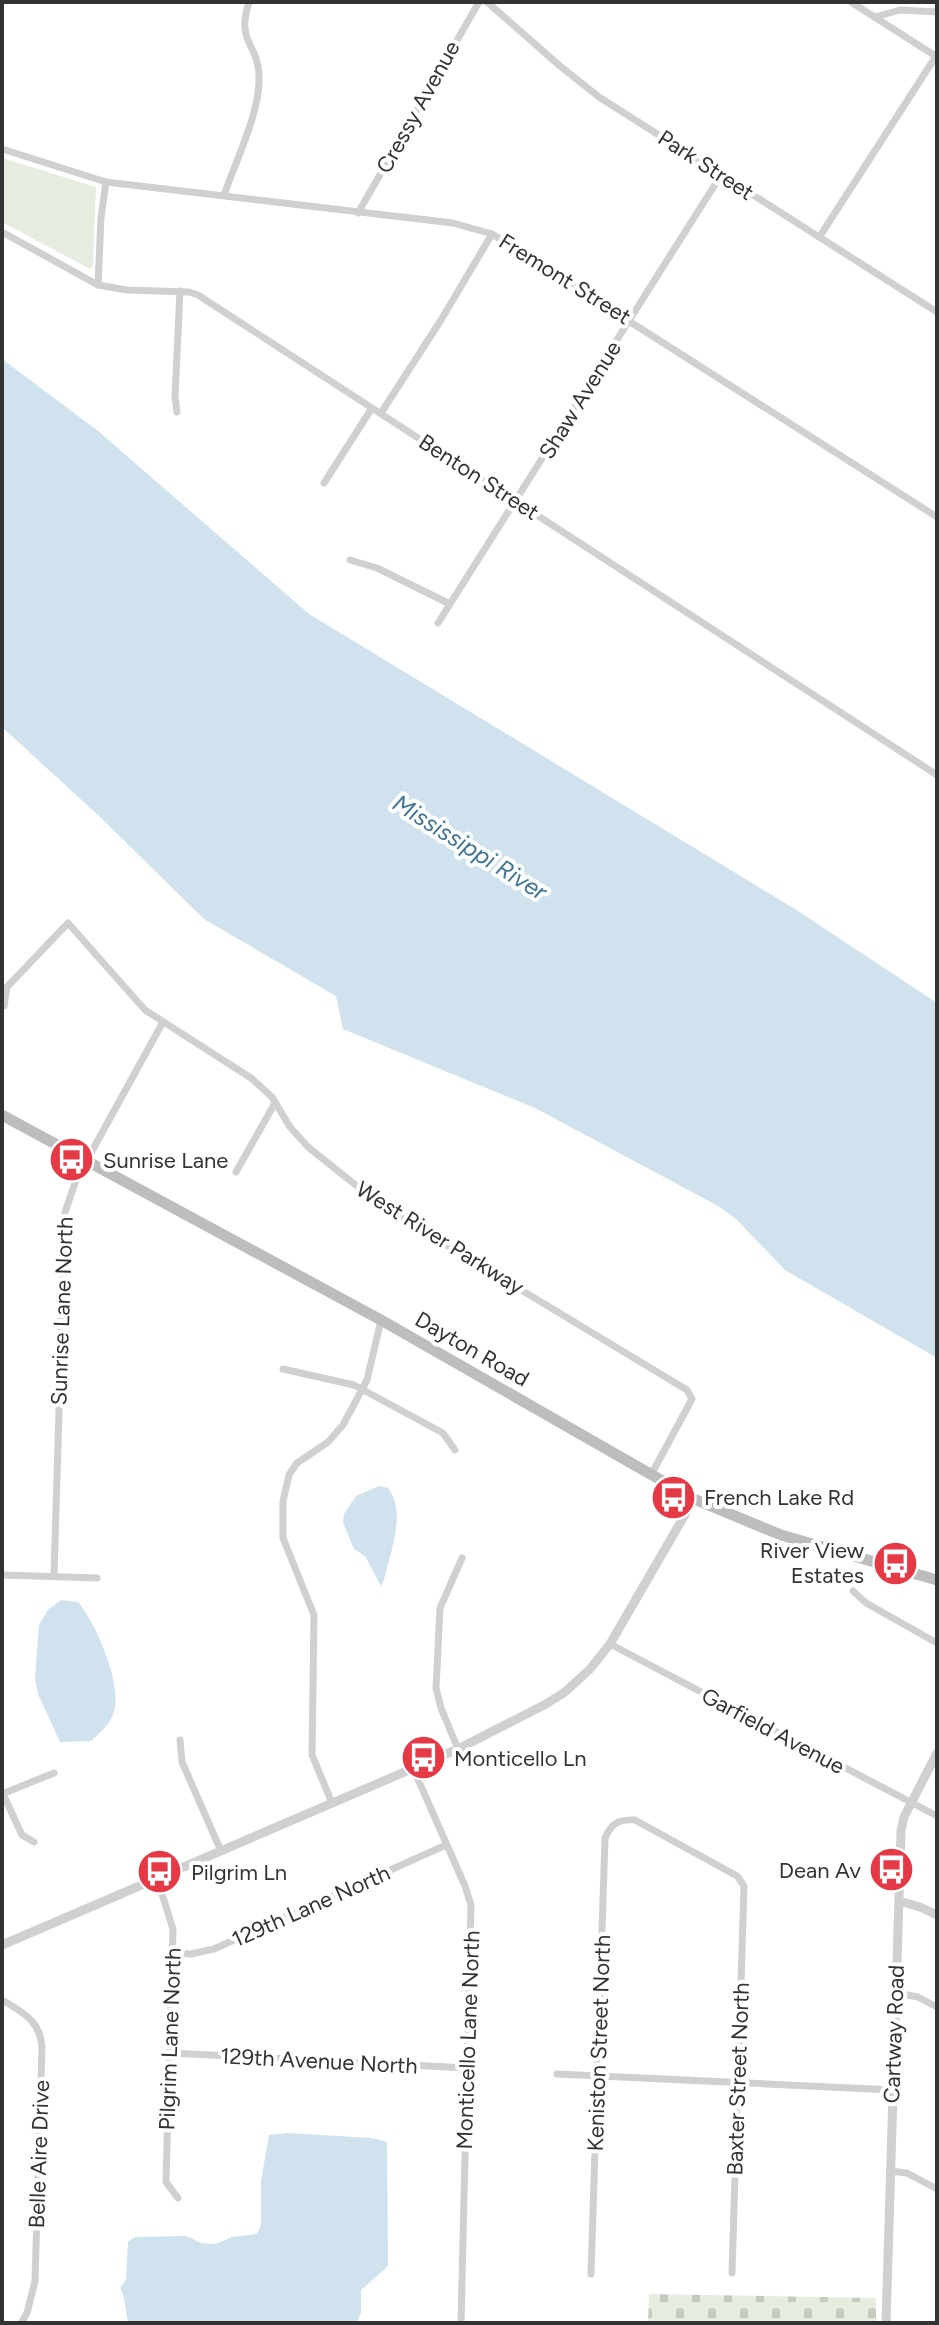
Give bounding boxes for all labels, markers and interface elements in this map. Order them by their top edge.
street label: Cressy Avenue [371,36,465,178]
street label: Park Street [653,124,759,206]
street label: Fremont Street [494,228,636,330]
street label: Shaw Avenue [533,336,627,464]
street label: Benton Street [414,428,544,526]
water label: Mississippi River [388,788,553,906]
bus stop icon: Sunrise Lane [48,1136,96,1184]
place label: Sunrise Lane [103,1147,228,1174]
street label: West River Parkway [351,1176,529,1301]
street label: Sunrise Lane North [45,1216,79,1406]
street label: Dayton Road [410,1306,534,1392]
bus stop icon: French Lake Rd [649,1473,697,1521]
place label: French Lake Rd [704,1484,854,1511]
place label: River View Estates [760,1537,865,1589]
bus stop icon: River View Estates [871,1539,919,1587]
street label: Garfield Avenue [697,1682,849,1780]
bus stop icon: Monticello Ln [399,1734,447,1782]
place label: Monticello Ln [454,1745,587,1772]
bus stop icon: Dean Av [868,1846,916,1894]
bus stop icon: Pilgrim Ln [136,1848,184,1896]
place label: Dean Av [779,1857,862,1884]
place label: Pilgrim Ln [191,1859,287,1886]
street label: 129th Lane North [228,1859,394,1953]
street label: Monticello Lane North [451,1930,485,2150]
street label: Keniston Street North [582,1934,616,2152]
street label: Pilgrim Lane North [153,1947,187,2131]
street label: Cartway Road [878,1964,910,2104]
street label: Baxter Street North [721,1982,755,2176]
street label: 129th Avenue North [220,2042,418,2080]
street label: Belle Aire Drive [23,2079,55,2229]

